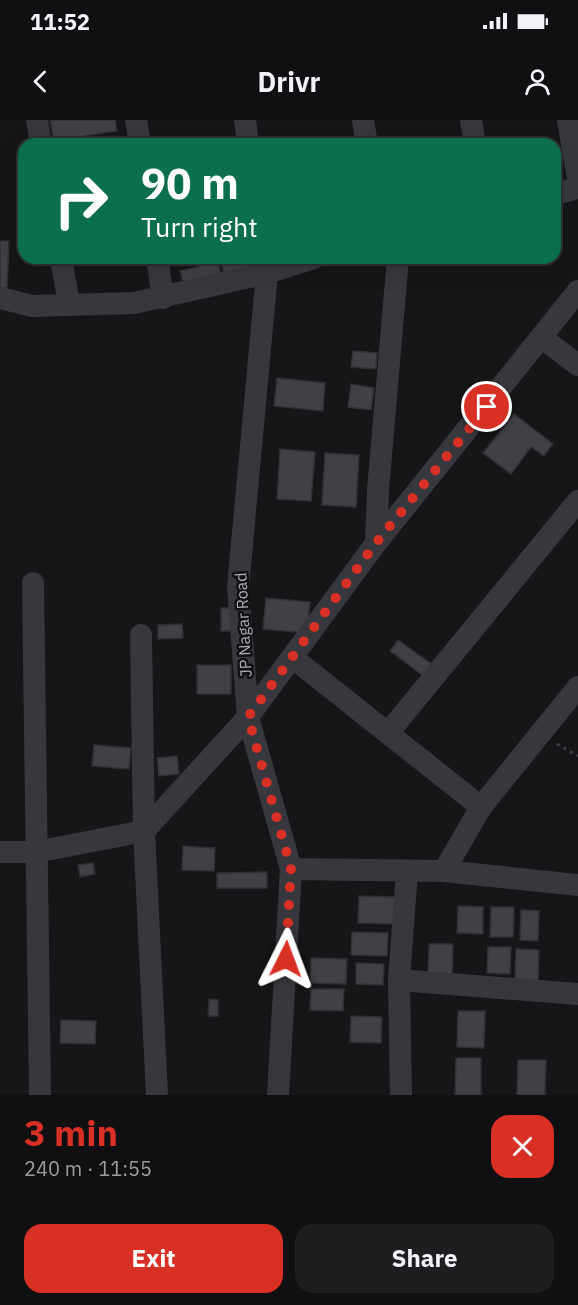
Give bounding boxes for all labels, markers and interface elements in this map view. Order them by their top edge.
text: 11:52 [30,7,90,36]
text: Drivr [258,64,320,99]
icon: back [24,65,57,98]
icon: person [521,65,554,98]
text: 90 m [141,156,239,211]
icon: right [42,162,120,240]
text: Turn right [141,209,258,244]
pin [461,381,512,432]
icon: arrive [470,390,503,423]
street label: JP Nagar Road [230,572,256,678]
position arrow [254,927,318,991]
text: 3 min [24,1109,118,1156]
button: close [491,1115,554,1178]
text: 240 m · 11:55 [24,1155,152,1182]
button: Exit [24,1224,283,1293]
button: Share [295,1224,554,1293]

